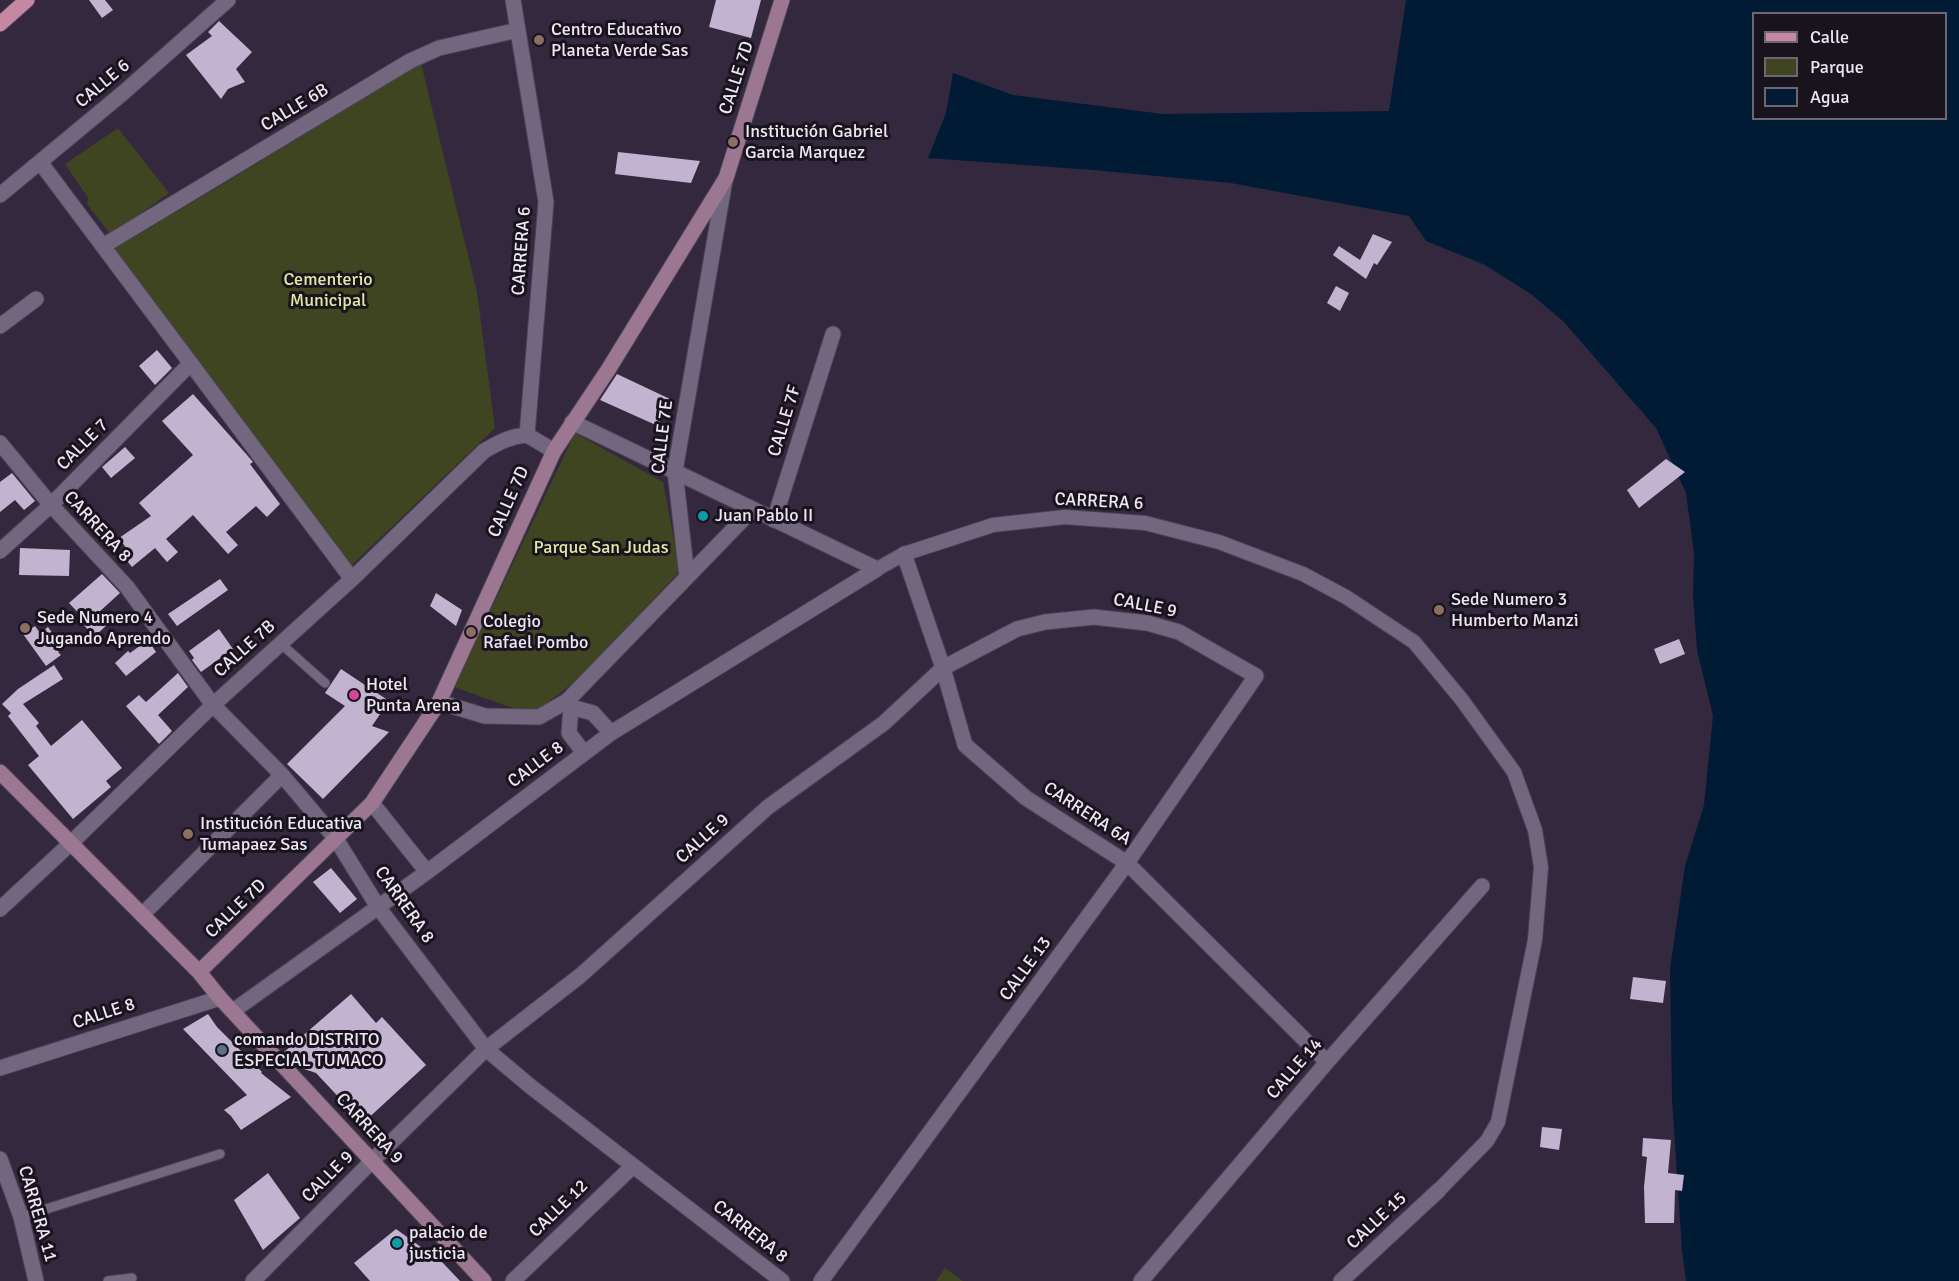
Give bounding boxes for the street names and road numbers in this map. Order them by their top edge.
street label: CALLE 7D [715,39,759,117]
street label: CALLE 6 [71,55,135,113]
street label: CALLE 6B [257,79,333,137]
street label: CARRERA 6 [508,206,536,296]
street label: CALLE 7F [764,383,806,459]
street label: CALLE 7E [648,399,678,475]
street label: CALLE 7 [53,415,113,475]
street label: CALLE 7D [484,463,534,541]
street label: CARRERA 8 [59,487,135,567]
street label: CARRERA 6 [1054,489,1144,515]
street label: CALLE 9 [1111,589,1179,623]
street label: CALLE 7B [210,616,280,682]
street label: CALLE 8 [504,737,568,793]
street label: CARRERA 6A [1039,778,1135,850]
street label: CALLE 9 [672,810,734,868]
street label: CARRERA 8 [370,862,438,948]
street label: CALLE 7D [201,875,271,943]
street label: CALLE 13 [996,933,1056,1005]
street label: CALLE 8 [70,994,138,1034]
street label: CALLE 14 [1263,1034,1327,1104]
street label: CARRERA 9 [331,1089,407,1169]
street label: CALLE 9 [298,1147,358,1207]
street label: CARRERA 11 [13,1163,61,1265]
street label: CALLE 12 [525,1176,593,1242]
street label: CALLE 15 [1343,1188,1411,1254]
street label: CARRERA 8 [708,1196,792,1268]

